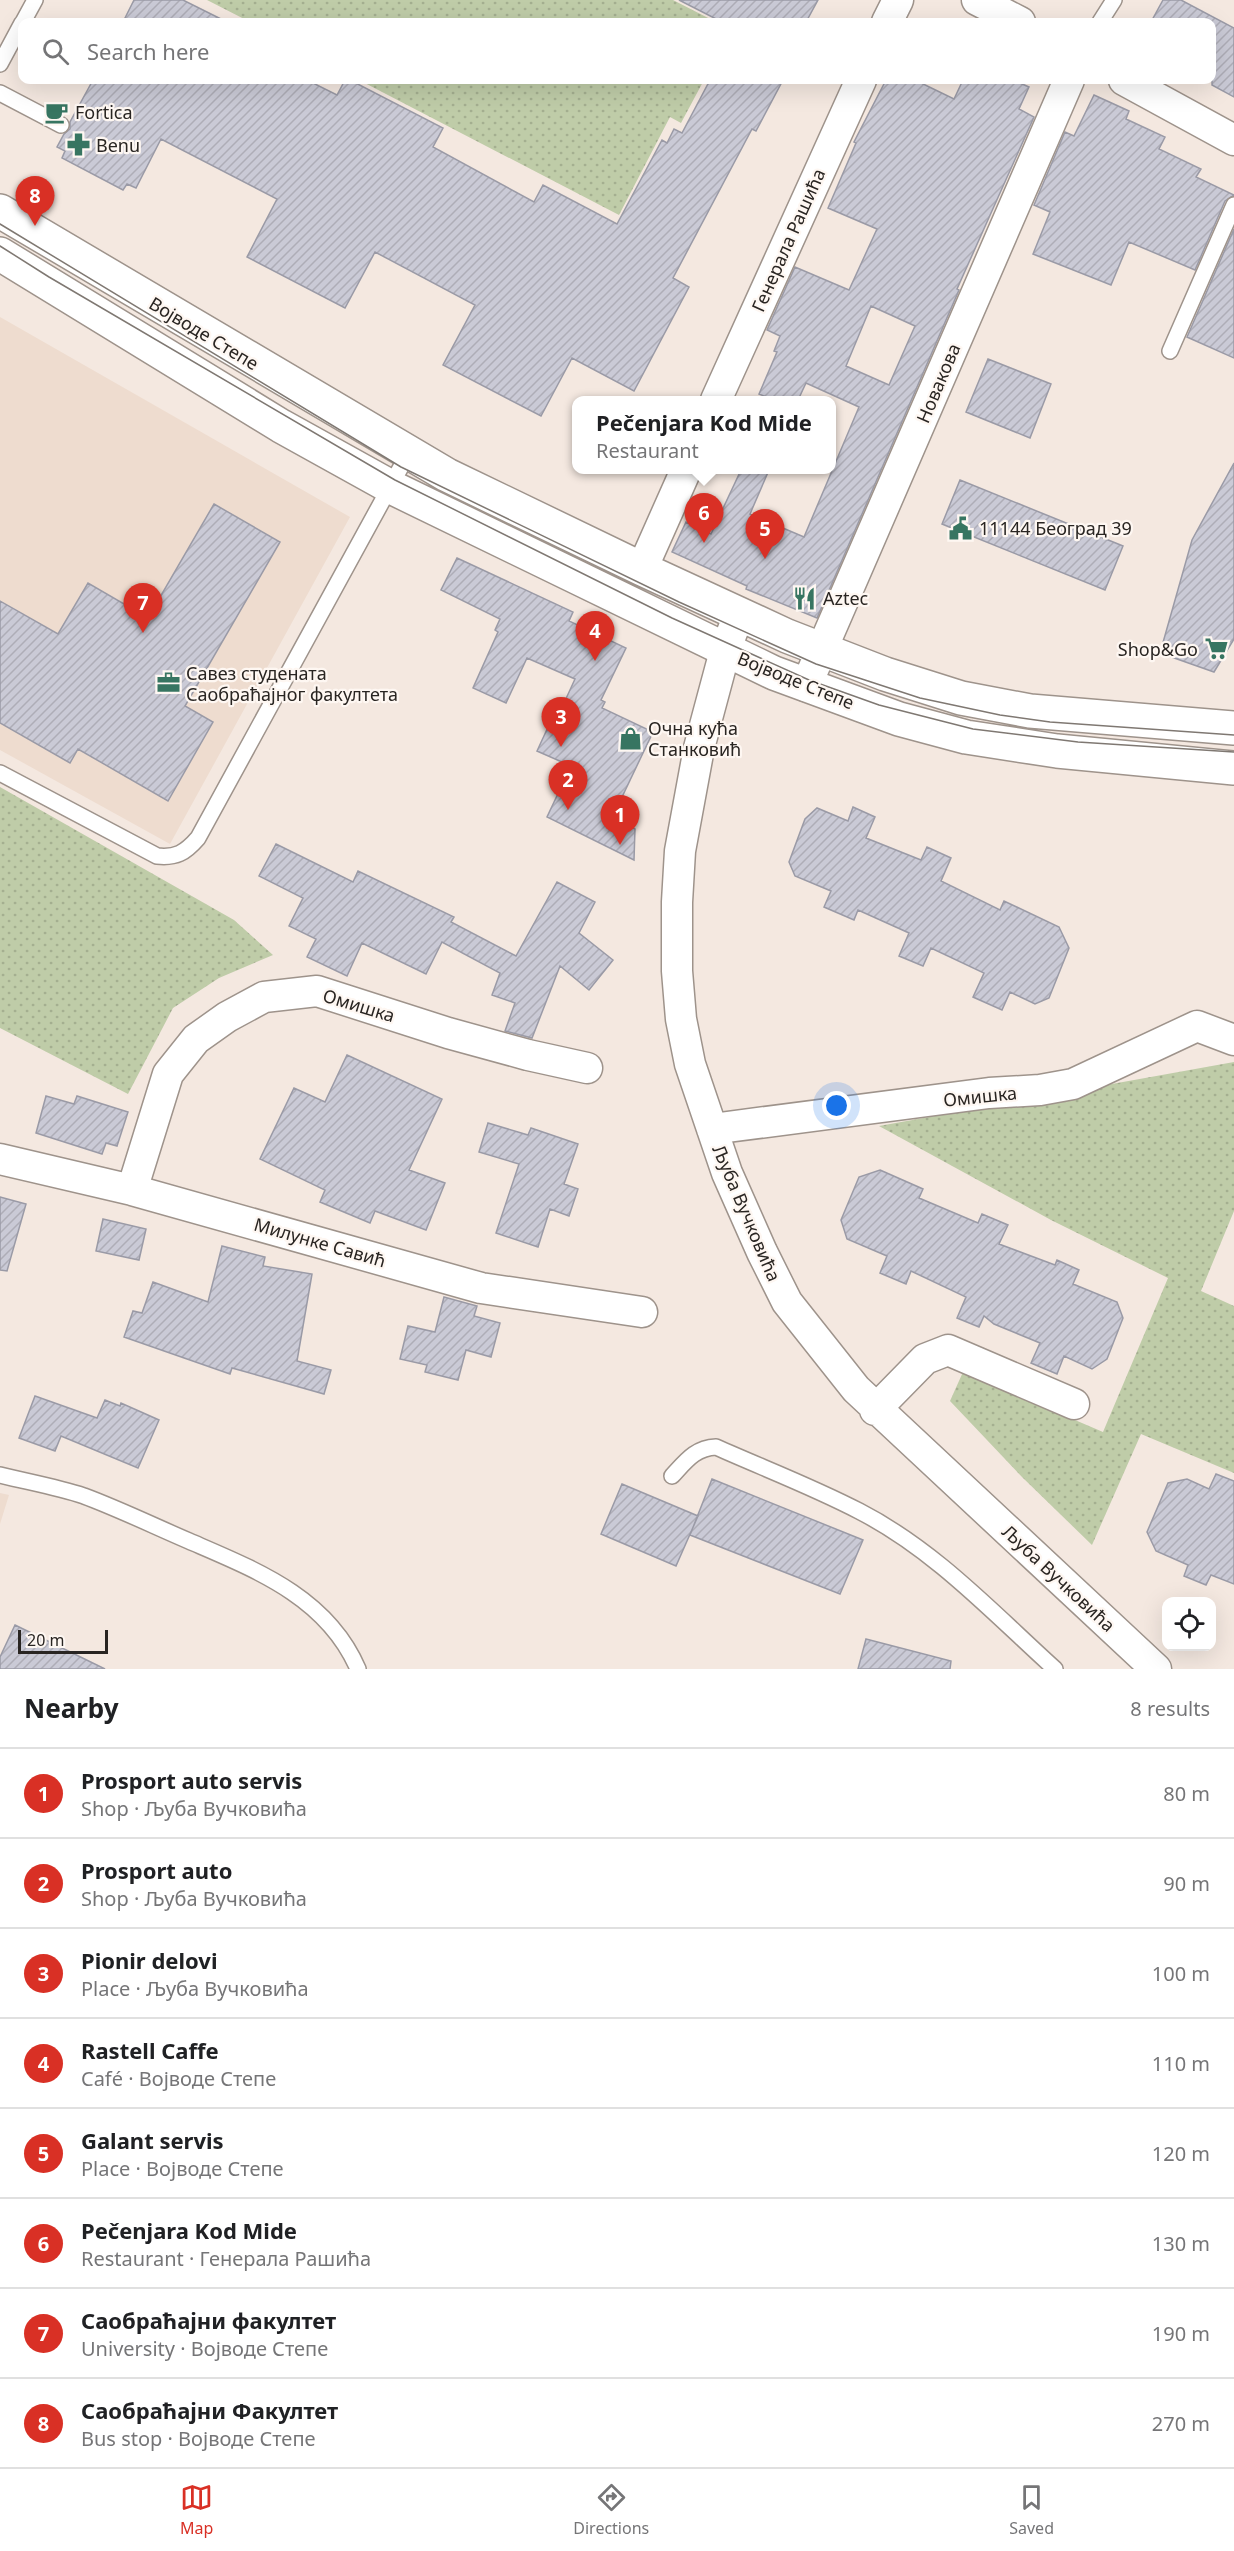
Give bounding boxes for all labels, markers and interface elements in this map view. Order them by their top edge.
search box [18,18,1216,84]
icon: search [39,35,72,68]
text: Search here [87,36,209,66]
cafe icon: Fortica [44,99,70,125]
place label: Fortica [75,100,133,124]
pharmacy icon: Benu [65,132,91,158]
place label: Benu [96,133,140,157]
street label: Генерала Рашића [746,165,830,315]
pin: 8 [15,176,54,226]
street label: Војводе Степе [145,291,263,375]
street label: Новакова [910,340,966,426]
popup [572,396,836,474]
text: Pečenjara Kod Mide [596,407,812,437]
text: Restaurant [596,437,699,464]
pin: 6 [684,494,724,543]
pin: 5 [746,510,784,559]
public building icon: 11144 Београд 39 [948,515,974,541]
place label: 11144 Београд 39 [979,516,1132,540]
pin: 7 [124,584,162,633]
restaurant icon: Aztec [792,585,818,611]
place label: Aztec [823,586,869,610]
pin: 4 [576,612,614,661]
supermarket icon: Shop&Go [1203,636,1229,662]
place label: Shop&Go [1118,637,1198,661]
street label: Војводе Степе [734,646,858,714]
place label: Савез студената Саобраћајног факултета [186,661,398,706]
office icon: Савез студената Саобраћајног факултета [155,670,181,696]
pin: 3 [542,698,580,747]
place label: Очна кућа Станковић [648,716,741,761]
shop icon: Очна кућа Станковић [617,725,643,751]
pin: 2 [548,760,588,810]
pin: 1 [600,796,640,845]
street label: Омишка [320,983,398,1027]
street label: Омишка [942,1080,1018,1112]
your location [822,1091,851,1120]
street label: Љуба Вучковића [707,1141,787,1285]
street label: Милунке Савић [251,1212,389,1272]
street label: Љуба Вучковића [997,1519,1121,1637]
map controls [1162,1597,1216,1651]
button: locate [1162,1597,1216,1651]
scale bar [18,1627,108,1654]
text: 20 m [27,1629,64,1651]
text: Nearby [24,1690,119,1726]
text: 8 results [1130,1695,1210,1722]
text: Prosport auto servis [81,1765,302,1795]
text: 1 [38,1780,49,1807]
text: 80 m [1163,1780,1210,1807]
text: Shop · Љуба Вучковића [81,1795,307,1822]
text: Prosport auto [81,1855,232,1885]
text: 2 [38,1870,49,1897]
text: 90 m [1163,1870,1210,1897]
text: Shop · Љуба Вучковића [81,1885,307,1912]
text: Pionir delovi [81,1945,217,1975]
text: 3 [38,1960,49,1987]
text: 100 m [1152,1960,1210,1987]
text: Place · Љуба Вучковића [81,1975,309,2002]
text: Rastell Caffe [81,2035,219,2065]
text: 4 [38,2050,49,2077]
text: 110 m [1152,2050,1210,2077]
text: Café · Војводе Степе [81,2065,276,2092]
text: Galant servis [81,2125,224,2155]
text: 5 [38,2140,49,2167]
text: 120 m [1152,2140,1210,2167]
text: Place · Војводе Степе [81,2155,284,2182]
text: Pečenjara Kod Mide [81,2215,297,2245]
text: 6 [38,2230,49,2257]
text: 130 m [1152,2230,1210,2257]
text: Restaurant · Генерала Рашића [81,2245,371,2272]
text: Саобраћајни факултет [81,2305,336,2335]
text: 7 [38,2320,49,2347]
text: 190 m [1152,2320,1210,2347]
text: University · Војводе Степе [81,2335,328,2362]
text: Саобраћајни Факултет [81,2395,338,2425]
text: 8 [38,2410,49,2437]
text: 270 m [1152,2410,1210,2437]
text: Bus stop · Војводе Степе [81,2425,316,2452]
tab: Map [180,2481,213,2539]
tab: Directions [573,2481,649,2539]
tab: Saved [1009,2481,1054,2539]

